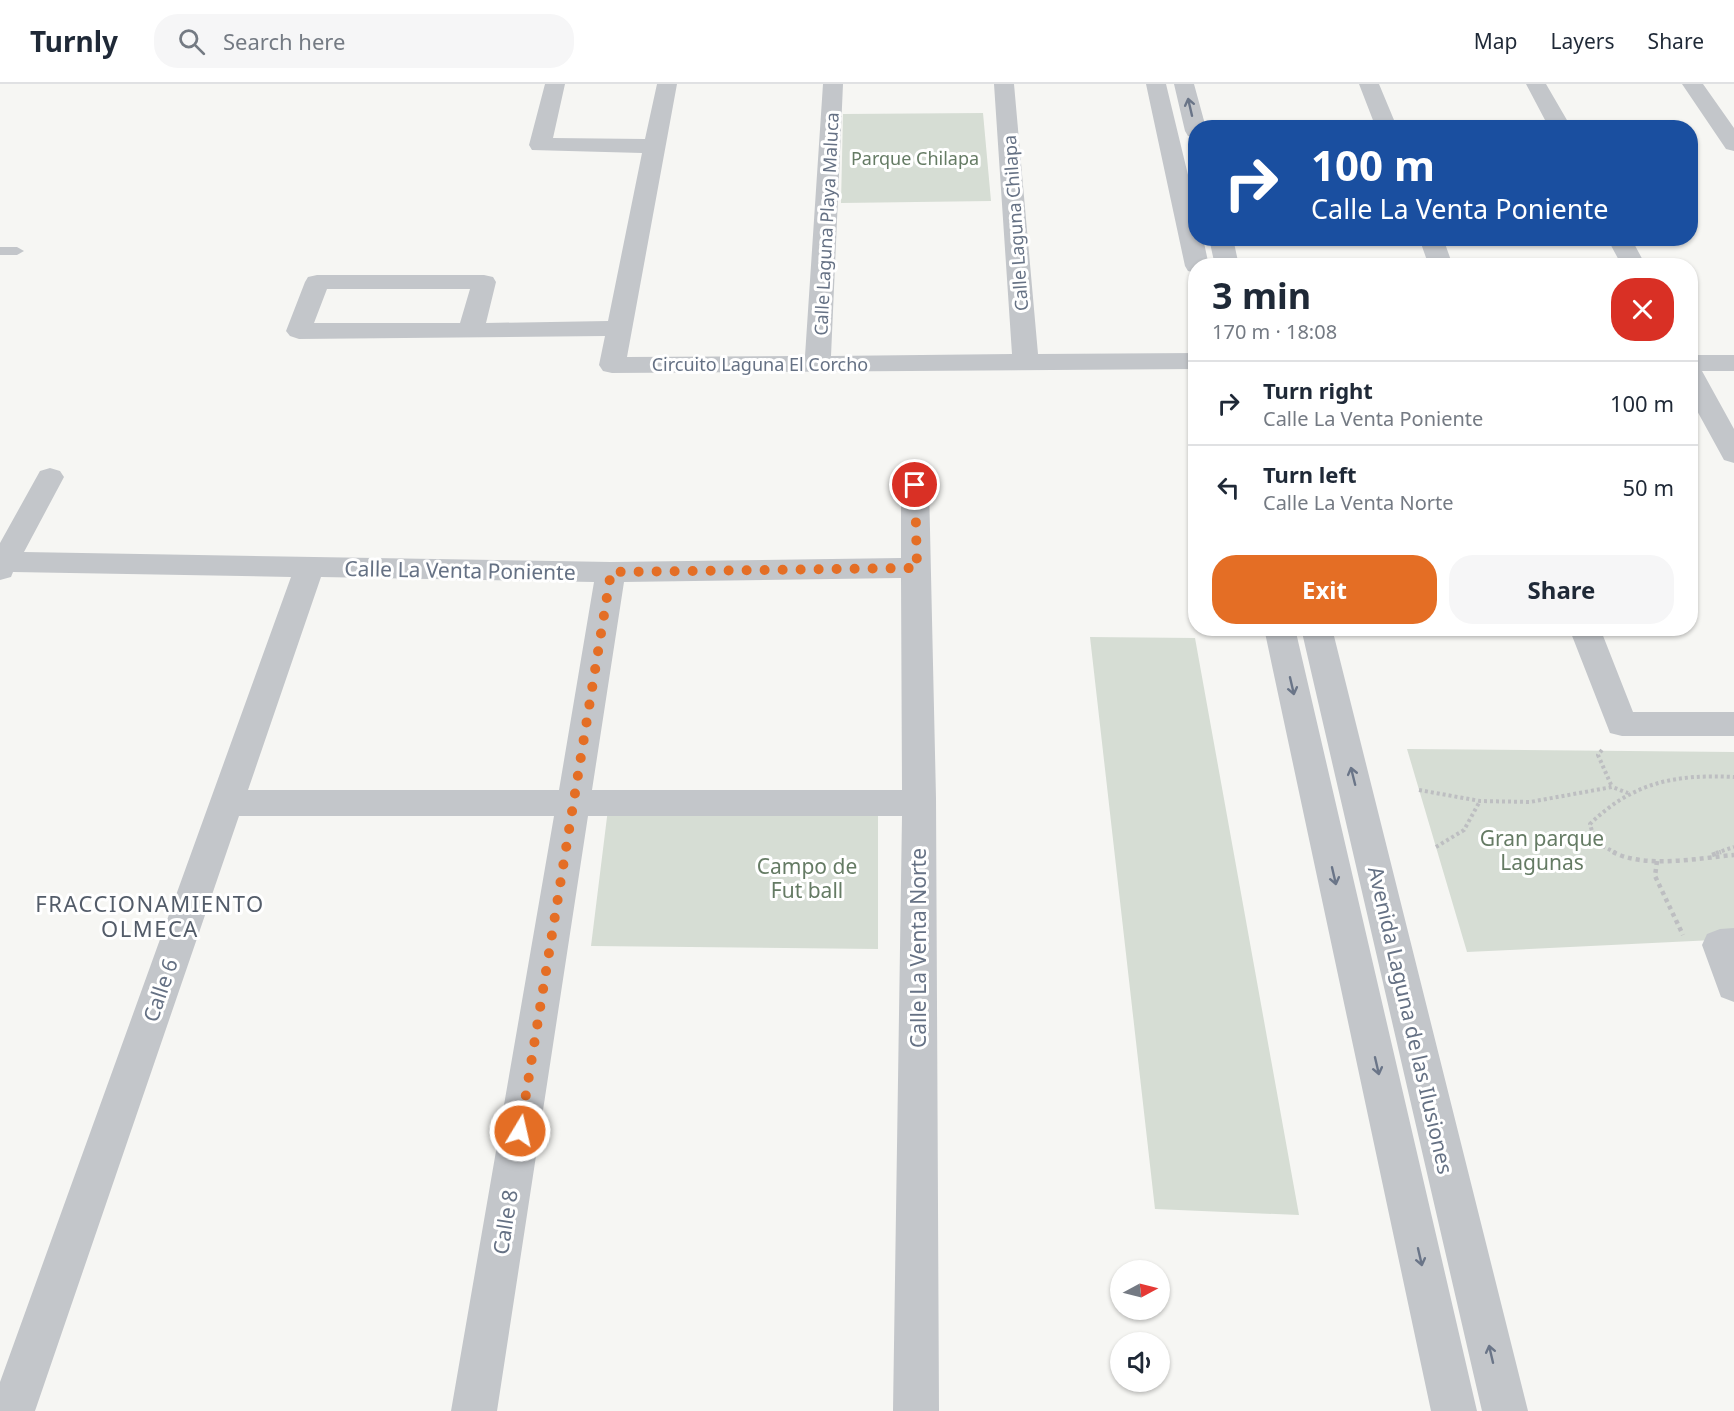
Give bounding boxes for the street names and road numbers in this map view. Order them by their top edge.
street label: Calle Laguna Playa Maluca [808,112,844,336]
street label: Calle Laguna Chilapa [997,134,1033,312]
street label: Circuito Laguna El Corcho [652,352,868,376]
street label: Calle La Venta Poniente [344,554,576,586]
street label: Calle La Venta Norte [904,848,932,1048]
street label: Avenida Laguna de las Ilusiones [1362,863,1460,1177]
street label: Calle 6 [136,955,184,1025]
street label: Calle 8 [486,1188,524,1256]

